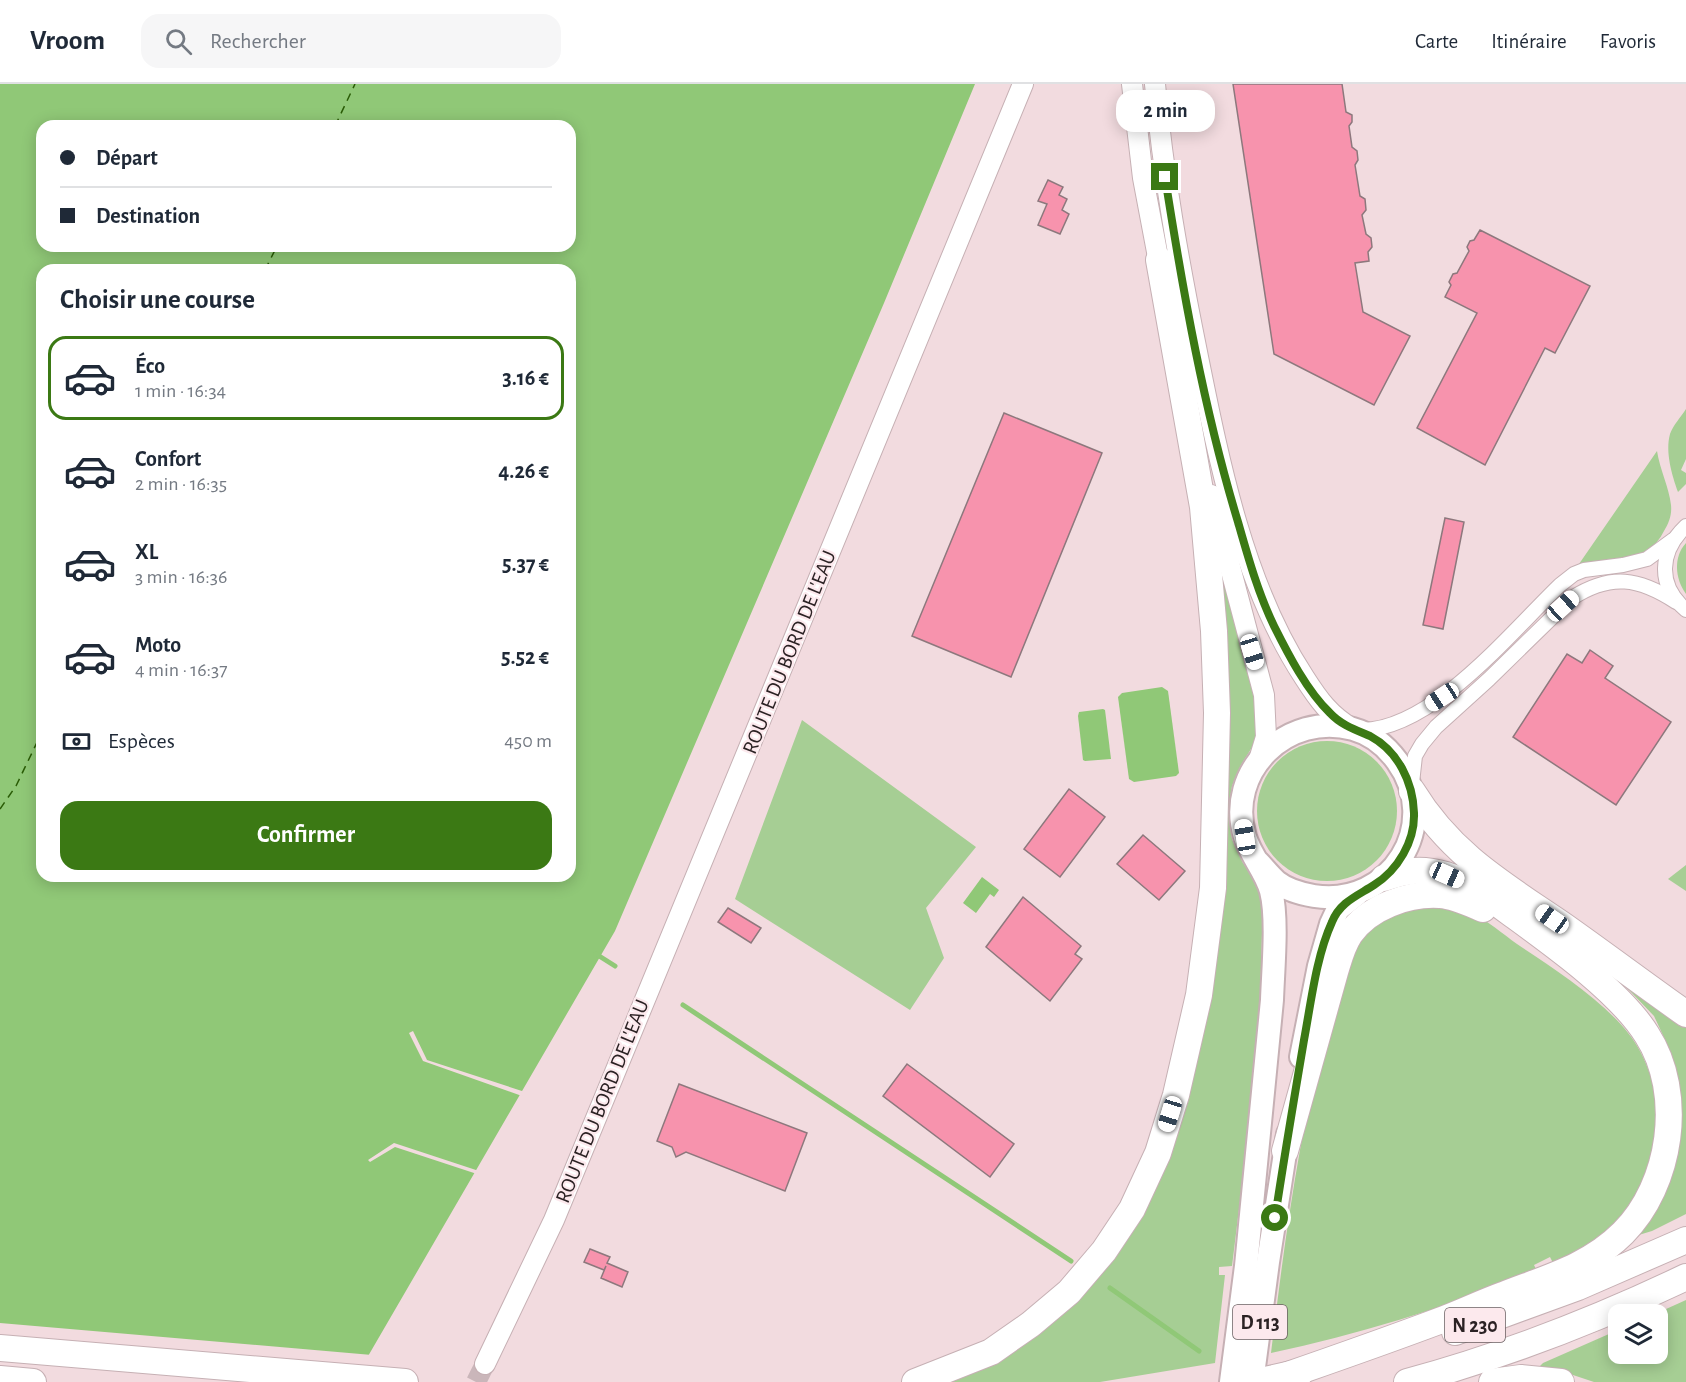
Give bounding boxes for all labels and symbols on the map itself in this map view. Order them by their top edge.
callout: 2 min [1116,90,1214,132]
route end [1151,163,1178,190]
street label: ROUTE DU BORD DE L'EAU [739,547,840,757]
car [1544,587,1582,625]
car [1238,632,1266,672]
car [1422,680,1462,714]
car [1233,818,1257,856]
car [1427,859,1467,891]
car [1532,901,1572,937]
street label: ROUTE DU BORD DE L'EAU [552,996,653,1206]
car [1156,1094,1184,1134]
route start [1261,1204,1288,1231]
road number: D 113 [1233,1305,1287,1339]
road number: N 230 [1445,1308,1505,1342]

